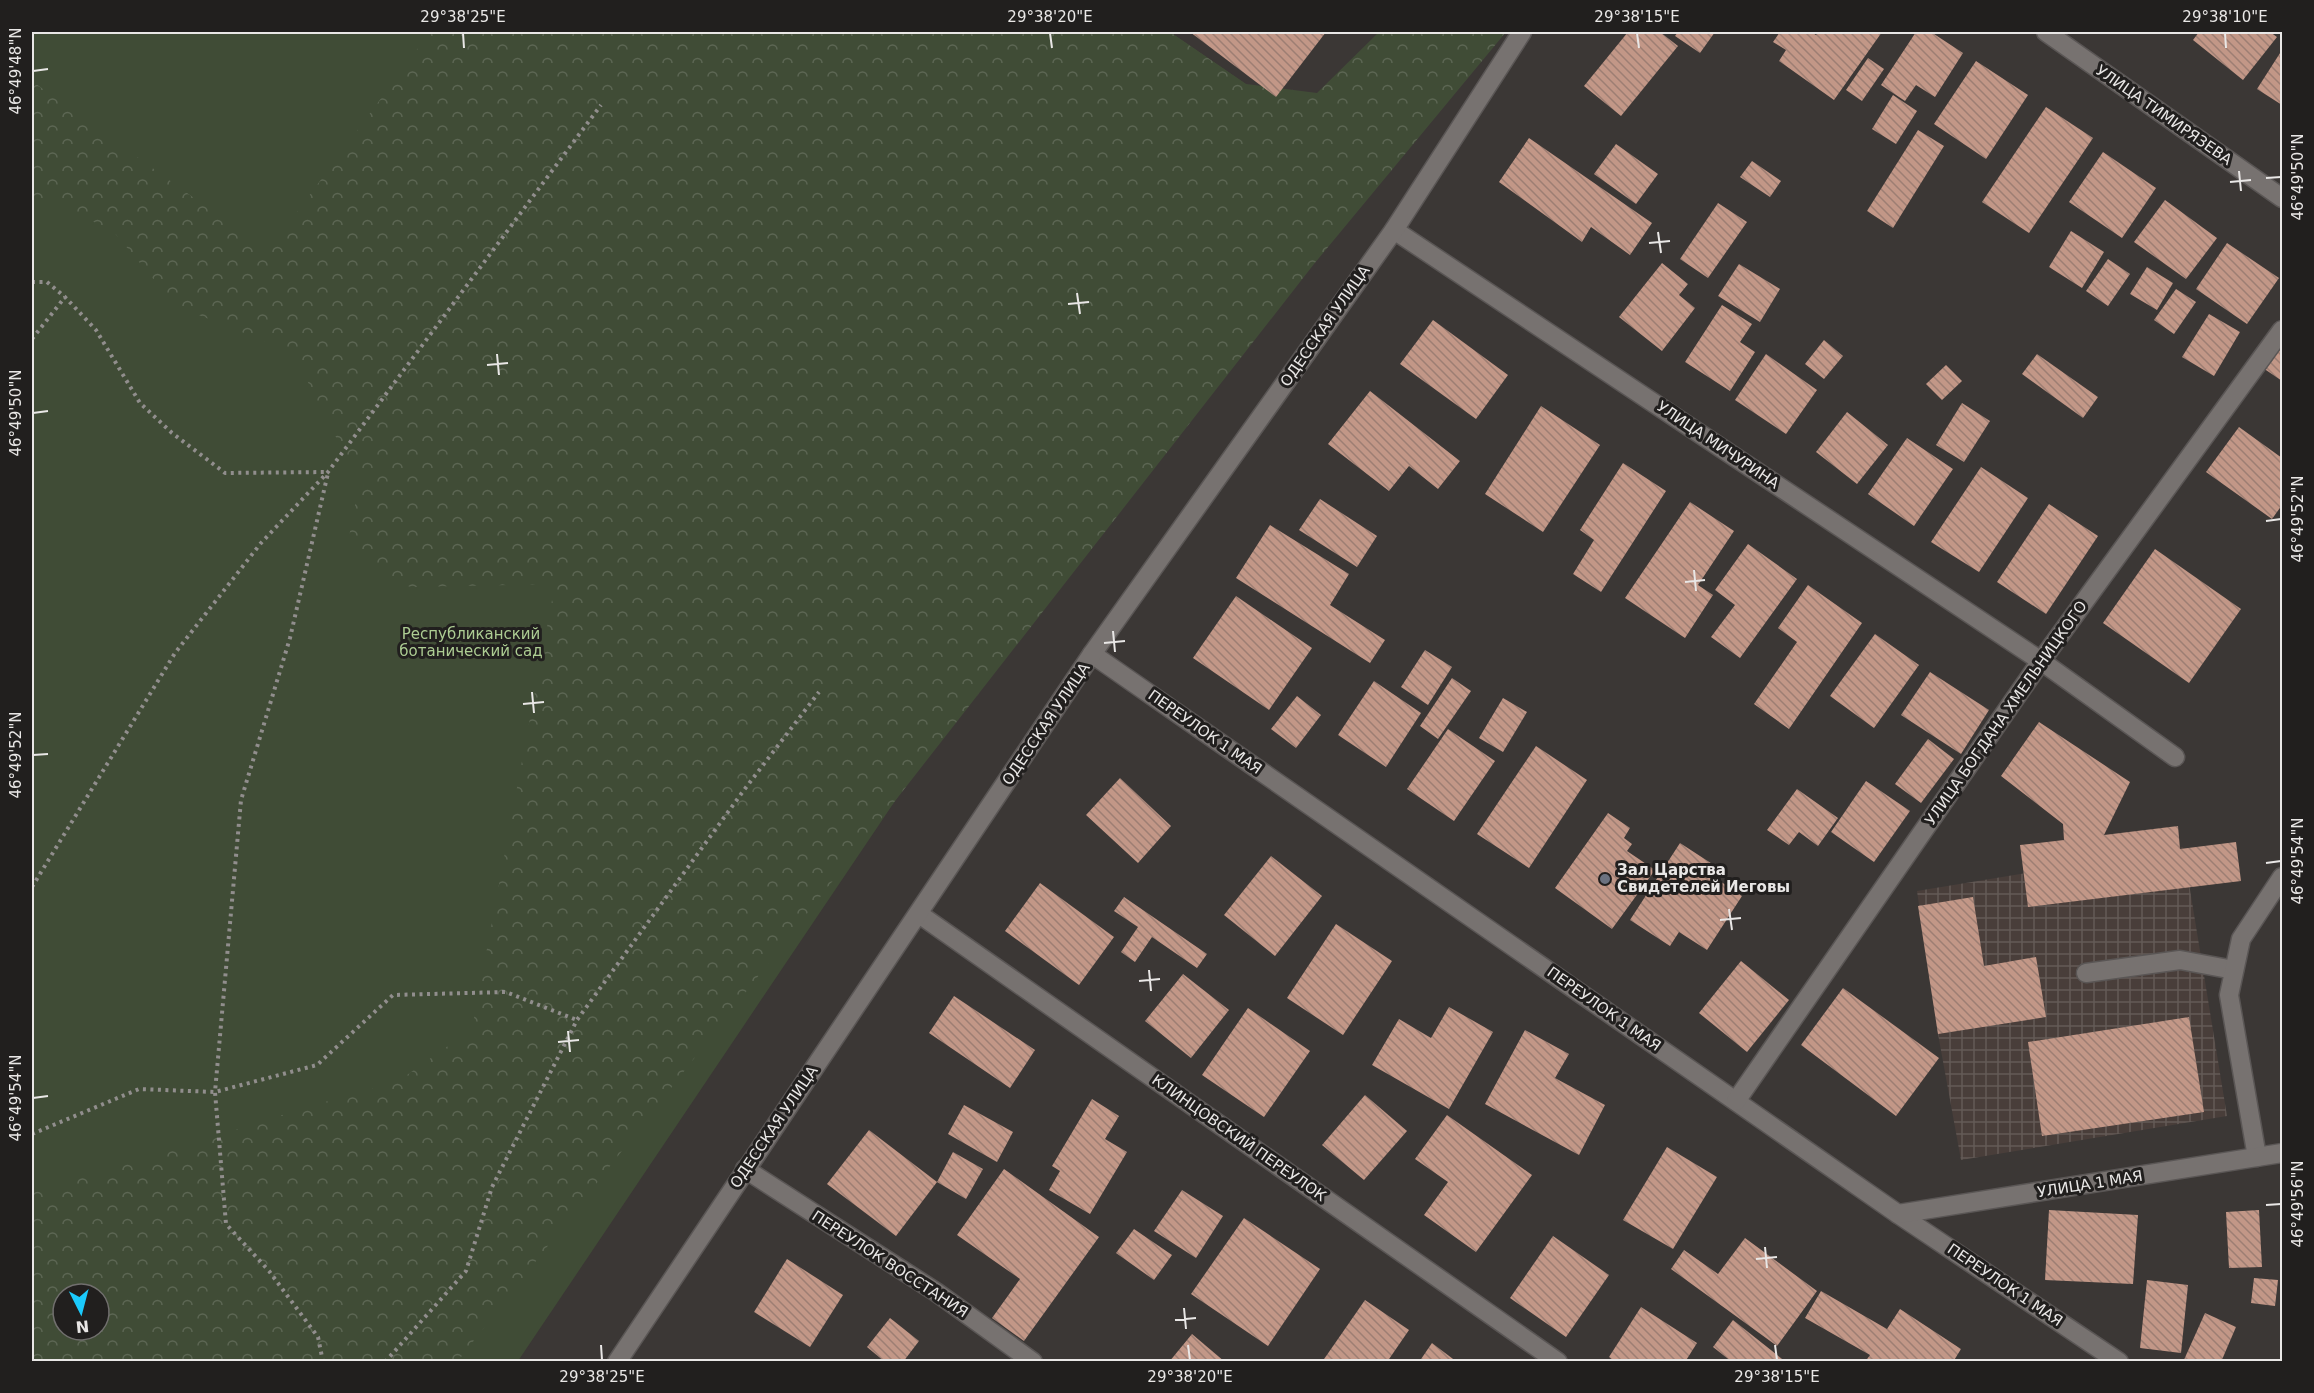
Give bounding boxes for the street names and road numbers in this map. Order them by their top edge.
street label: УЛИЦА ТИМИРЯЗЕВА [2092,61,2236,169]
street label: ОДЕССКАЯ УЛИЦА [1276,261,1374,390]
street label: УЛИЦА МИЧУРИНА [1653,397,1783,493]
street label: УЛИЦА БОГДАНА ХМЕЛЬНИЦКОГО [1921,597,2091,829]
street label: ОДЕССКАЯ УЛИЦА [998,659,1094,789]
street label: ПЕРЕУЛОК 1 МАЯ [1145,686,1265,778]
street label: ПЕРЕУЛОК 1 МАЯ [1544,963,1664,1055]
street label: ОДЕССКАЯ УЛИЦА [726,1062,822,1192]
street label: КЛИНЦОВСКИЙ ПЕРЕУЛОК [1148,1070,1330,1205]
street label: УЛИЦА 1 МАЯ [2036,1167,2144,1201]
street label: ПЕРЕУЛОК ВОССТАНИЯ [809,1207,971,1321]
street label: ПЕРЕУЛОК 1 МАЯ [1944,1240,2066,1330]

